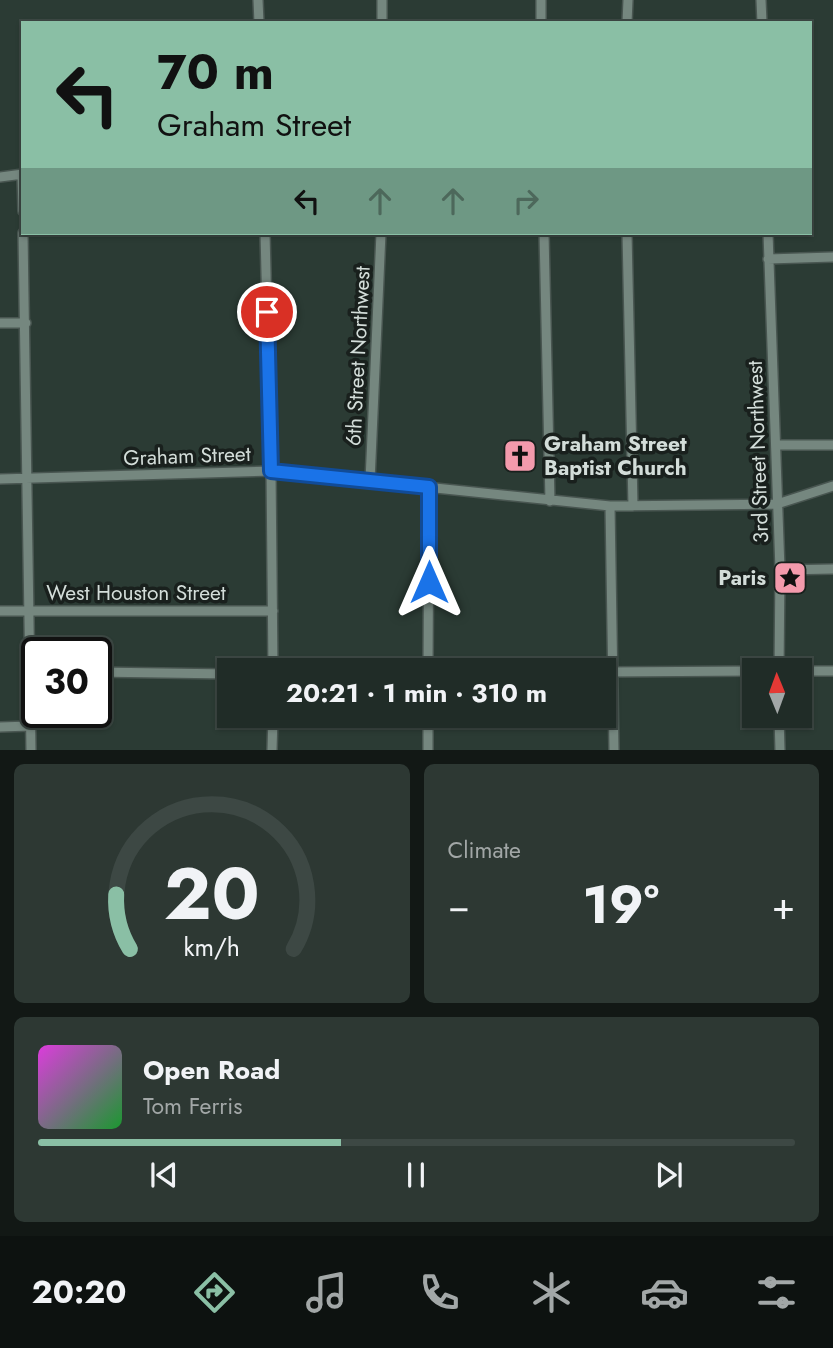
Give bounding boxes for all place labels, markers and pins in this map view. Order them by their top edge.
pin [237,282,297,342]
place label: Graham Street Baptist Church [544,429,687,483]
church icon: Graham Street Baptist Church [501,437,539,475]
place icon: Paris [771,559,809,597]
place label: Paris [718,563,766,593]

